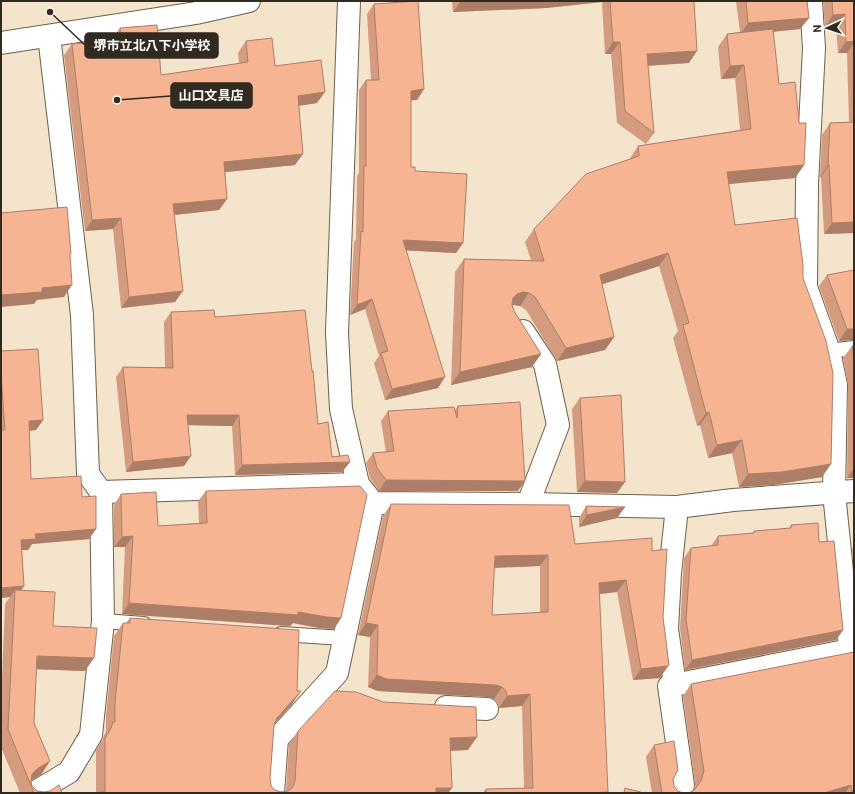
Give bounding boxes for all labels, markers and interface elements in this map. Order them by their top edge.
north arrow [807,8,847,48]
text: N [811,24,824,33]
callout: 堺市立北八下小学校 [85,33,218,58]
text: 堺市立北八下小学校 [93,38,211,53]
callout: 山口文具店 [171,83,252,108]
text: 山口文具店 [178,88,244,103]

